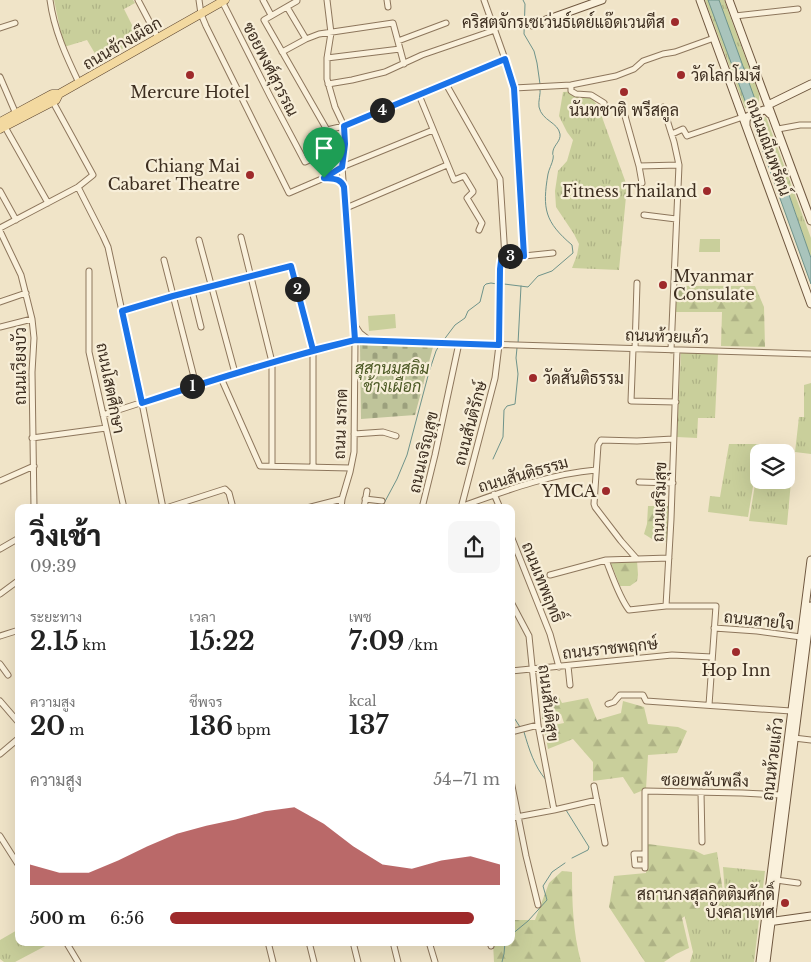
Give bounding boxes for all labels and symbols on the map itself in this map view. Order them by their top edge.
place label: คริสตจักรเซเว่นธ์เดย์แอ๊ดเวนตีส [462,10,665,32]
street label: ถนนช้างเผือก [79,12,165,74]
marker: คริสตจักรเซเว่นธ์เดย์แอ๊ดเวนตีส [669,16,681,28]
street label: ซอยพงศ์สุวรรณ [237,18,305,120]
place label: วัดโลกโมฬี [691,64,761,85]
marker: Mercure Hotel [184,69,196,81]
marker: วัดโลกโมฬี [675,69,687,81]
place label: Mercure Hotel [130,82,250,102]
marker: นันทชาติ พรีสคูล [618,86,630,98]
street label: ถนนมณีนพรัตน์ [742,95,798,198]
pin: 4 [370,98,394,122]
place label: นันทชาติ พรีสคูล [569,99,679,122]
pin [303,127,345,178]
place label: Chiang Mai Cabaret Theatre [108,156,241,194]
marker: Chiang Mai Cabaret Theatre [244,169,256,181]
place label: Fitness Thailand [562,181,697,201]
marker: Fitness Thailand [701,185,713,197]
pin: 3 [498,244,522,268]
place label: Myanmar Consulate [673,266,755,304]
pin: 2 [284,276,310,302]
marker: Myanmar Consulate [657,279,669,291]
street label: ถนนห้วยแก้ว [625,325,709,347]
street label: ถนนเวียงบัว [9,327,30,405]
street label: ถนนโสตศึกษา [92,341,131,435]
park label: สุสานมุสลิม ช้างเผือก [355,358,430,396]
place label: วัดสันติธรรม [543,368,624,388]
marker: วัดสันติธรรม [527,372,539,384]
pin: 1 [180,374,204,398]
street label: ถนนสันติรักษ์ [447,378,491,467]
street label: ถนน มรกต [329,388,351,460]
street label: ถนนเจริญสุข [404,409,444,495]
street label: ถนนสันติธรรม [476,452,570,496]
street label: ถนนเสริมสุข [648,462,672,543]
place label: YMCA [541,481,597,501]
marker: YMCA [600,485,612,497]
street label: ถนนเทพฤทธิ์ [518,537,572,626]
street label: ถนนสายใจ [723,605,795,634]
street label: ถนนราชพฤกษ์ [561,631,659,663]
marker: Hop Inn [730,646,742,658]
place label: Hop Inn [702,660,770,680]
street label: ถนนสันติสุข [532,663,564,743]
street label: ถนนห้วยแก้ว [757,716,787,802]
street label: ซอยพลับพลึง [661,769,749,791]
place label: สถานกงสุลกิตติมศักดิ์ บังคลาเทศ [637,880,775,922]
marker: สถานกงสุลกิตติมศักดิ์ บังคลาเทศ [779,897,791,909]

